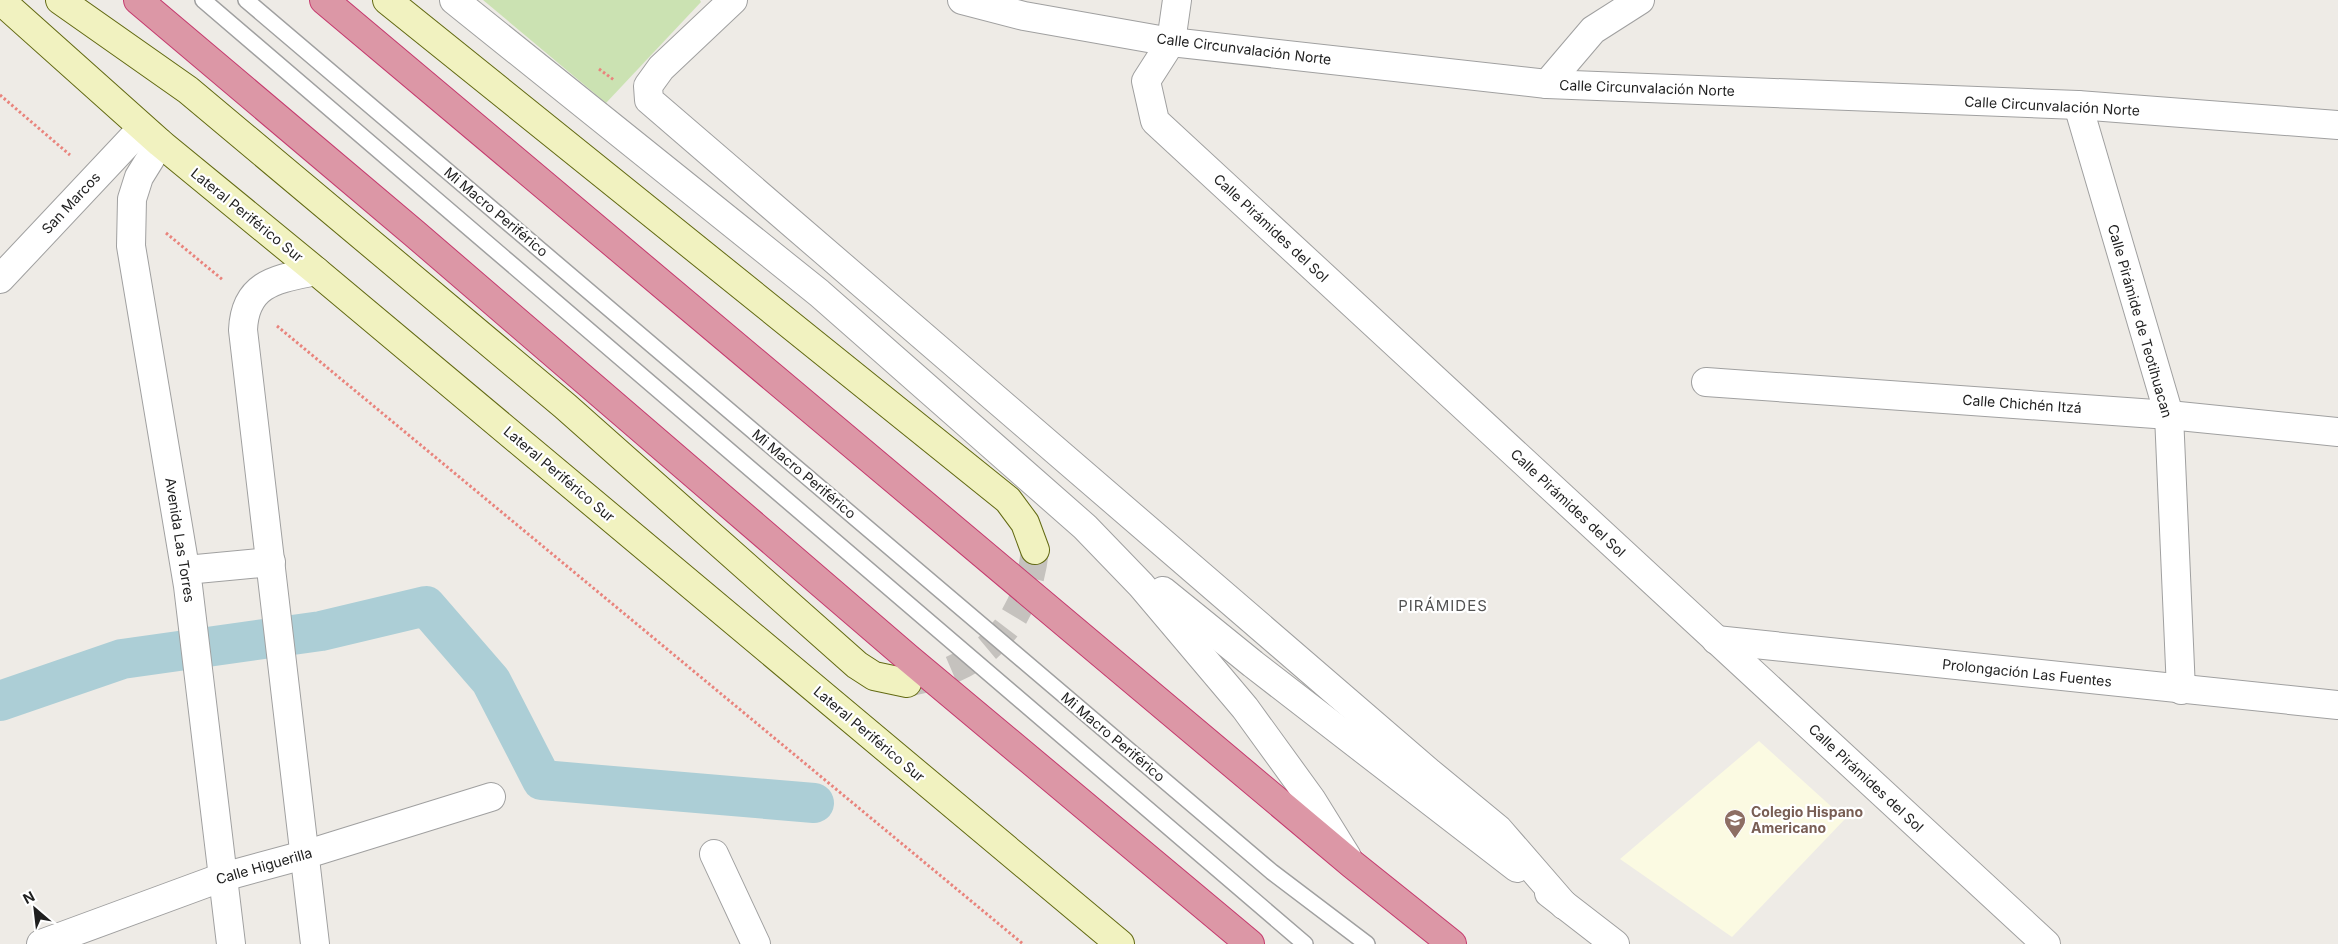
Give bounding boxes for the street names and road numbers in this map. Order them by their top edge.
street label: Calle Circunvalación Norte [1156,29,1332,68]
street label: Calle Circunvalación Norte [1559,76,1735,99]
street label: Calle Circunvalación Norte [1964,92,2140,119]
street label: Mi Macro Periférico [441,163,552,260]
street label: Lateral Periférico Sur [188,164,307,265]
street label: San Marcos [38,168,104,237]
street label: Calle Pirámides del Sol [1210,170,1332,285]
street label: Calle Pirámide de Teotihuacan [2105,222,2176,420]
street label: Calle Chichén Itzá [1962,391,2082,416]
street label: Lateral Periférico Sur [500,422,618,525]
street label: Mi Macro Periférico [749,425,860,522]
street label: Calle Pirámides del Sol [1507,445,1629,560]
street label: Avenida Las Torres [162,476,199,603]
street label: Prolongación Las Fuentes [1941,655,2113,690]
street label: Lateral Periférico Sur [810,682,928,785]
street label: Mi Macro Periférico [1058,688,1169,785]
street label: Calle Pirámides del Sol [1805,720,1927,835]
street label: Calle Higuerilla [214,844,314,887]

